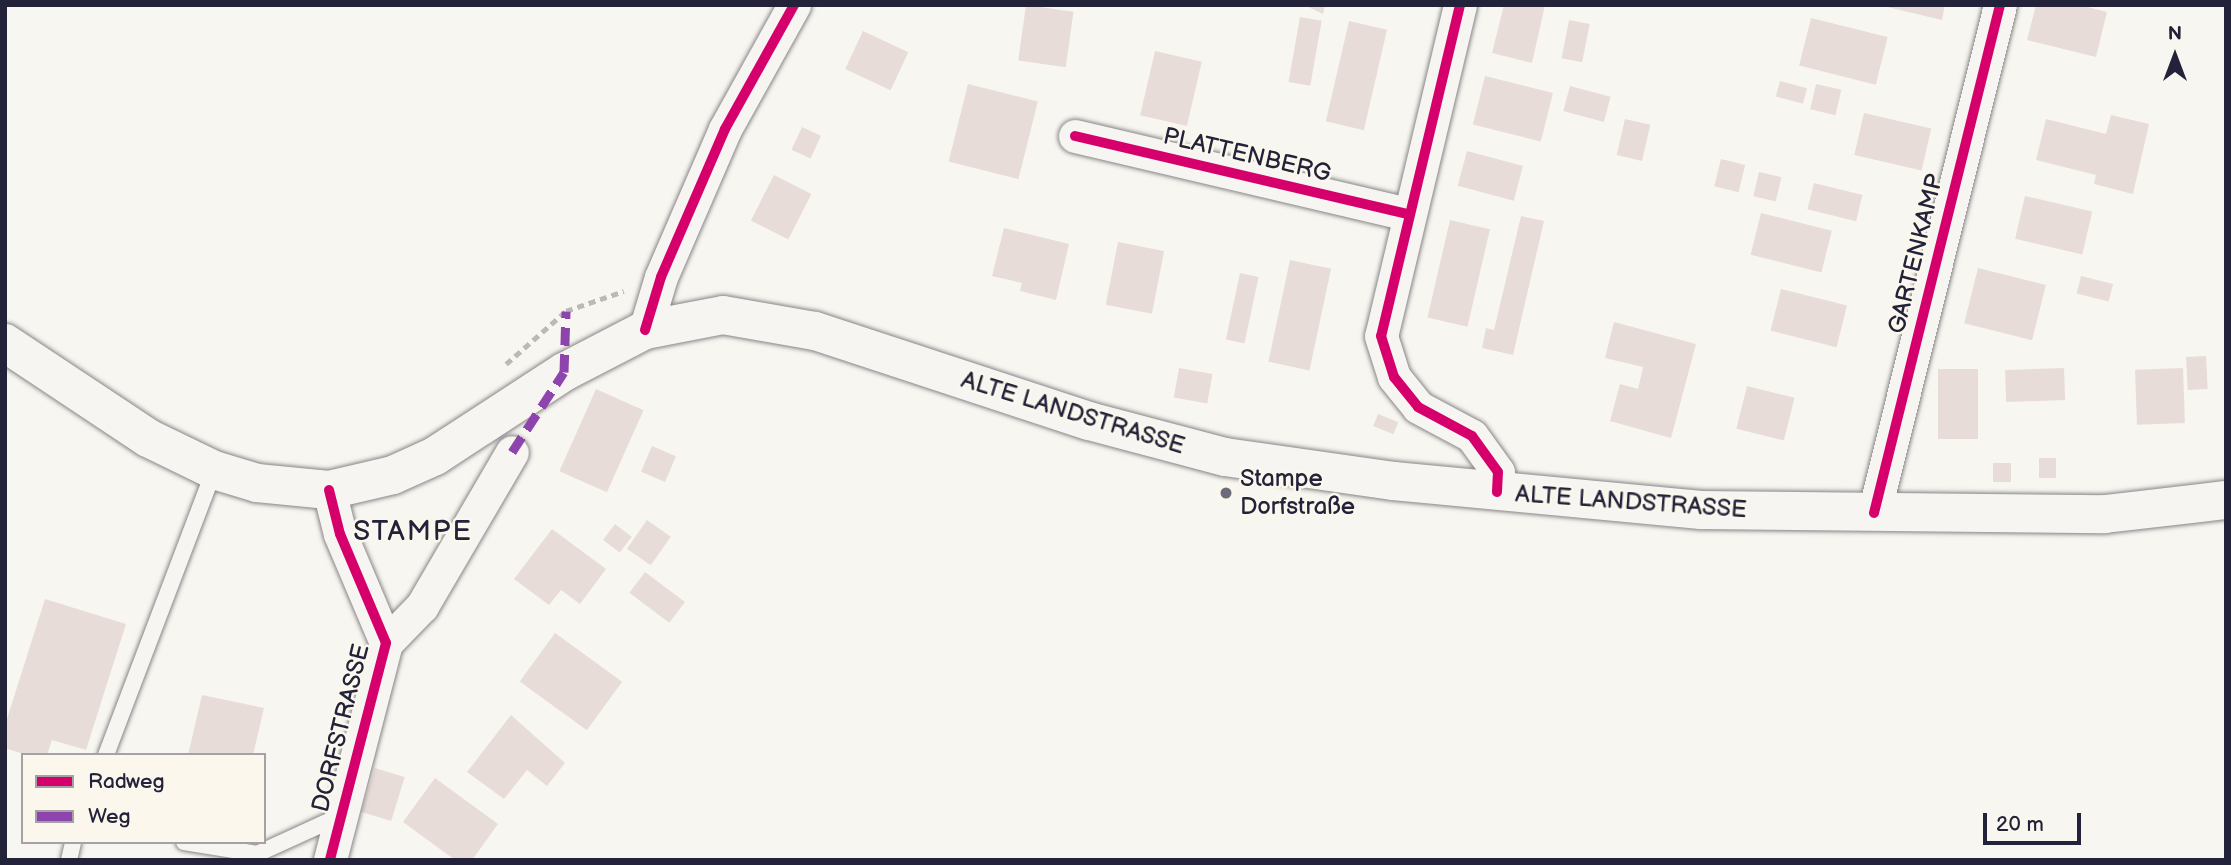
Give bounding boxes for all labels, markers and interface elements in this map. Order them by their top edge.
north arrow [2140,21,2210,91]
text: N [2168,23,2182,46]
street label: PLATTENBERG [1160,122,1334,188]
street label: GARTENKAMP [1882,171,1950,337]
street label: ALTE LANDSTRASSE [958,365,1188,461]
place label: Stampe Dorfstraße [1240,465,1355,521]
street label: ALTE LANDSTRASSE [1514,480,1748,524]
marker: Stampe Dorfstraße [1218,485,1234,501]
district label: STAMPE [354,515,472,549]
street label: DORFSTRASSE [306,641,376,815]
legend [21,753,266,844]
text: Radweg [88,769,165,794]
scale bar [1986,798,2084,842]
text: Weg [88,804,131,829]
text: 20 m [1996,812,2044,837]

